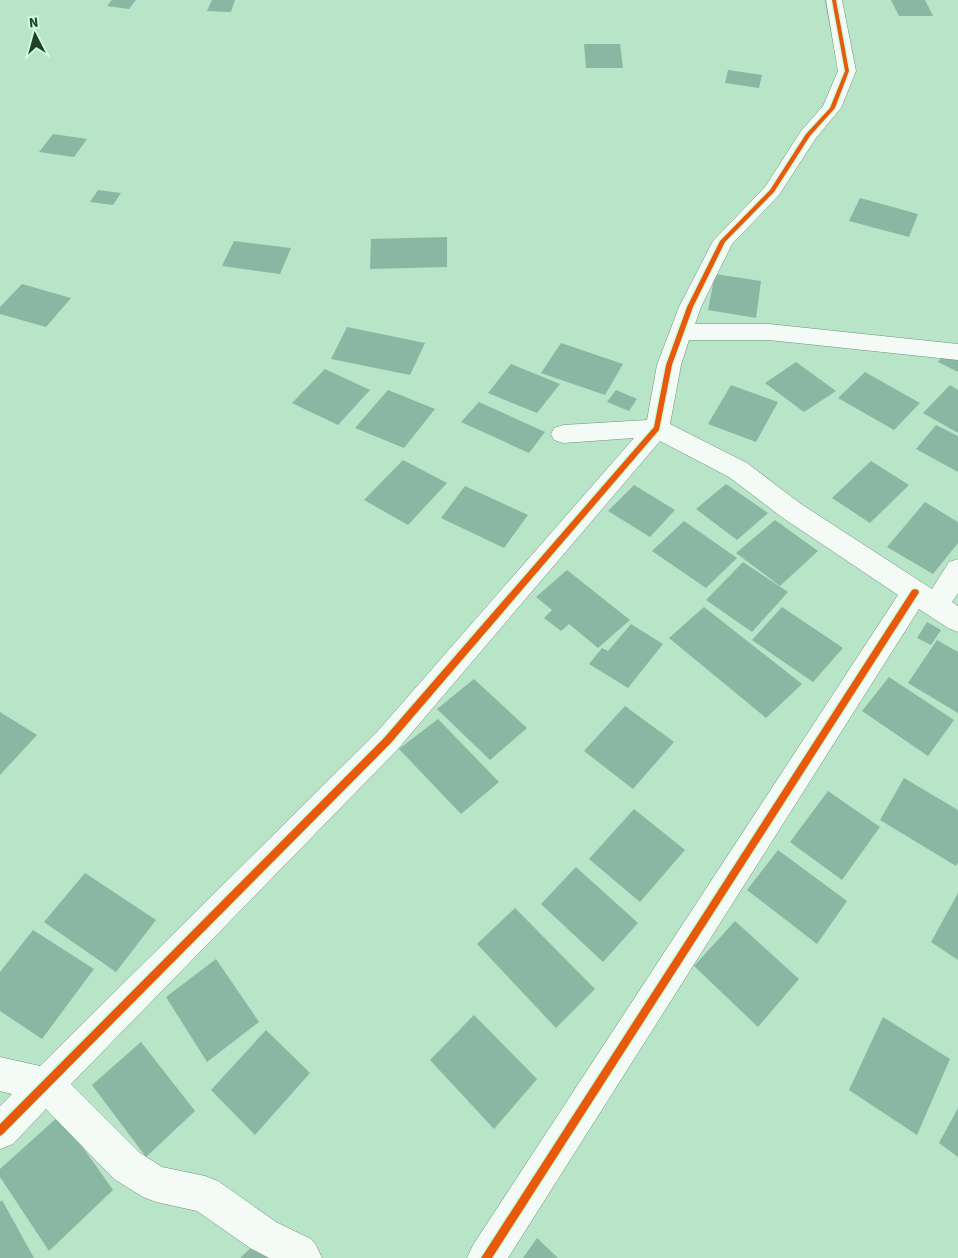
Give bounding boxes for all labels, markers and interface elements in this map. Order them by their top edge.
north arrow [10,10,60,60]
text: N [28,13,39,33]

